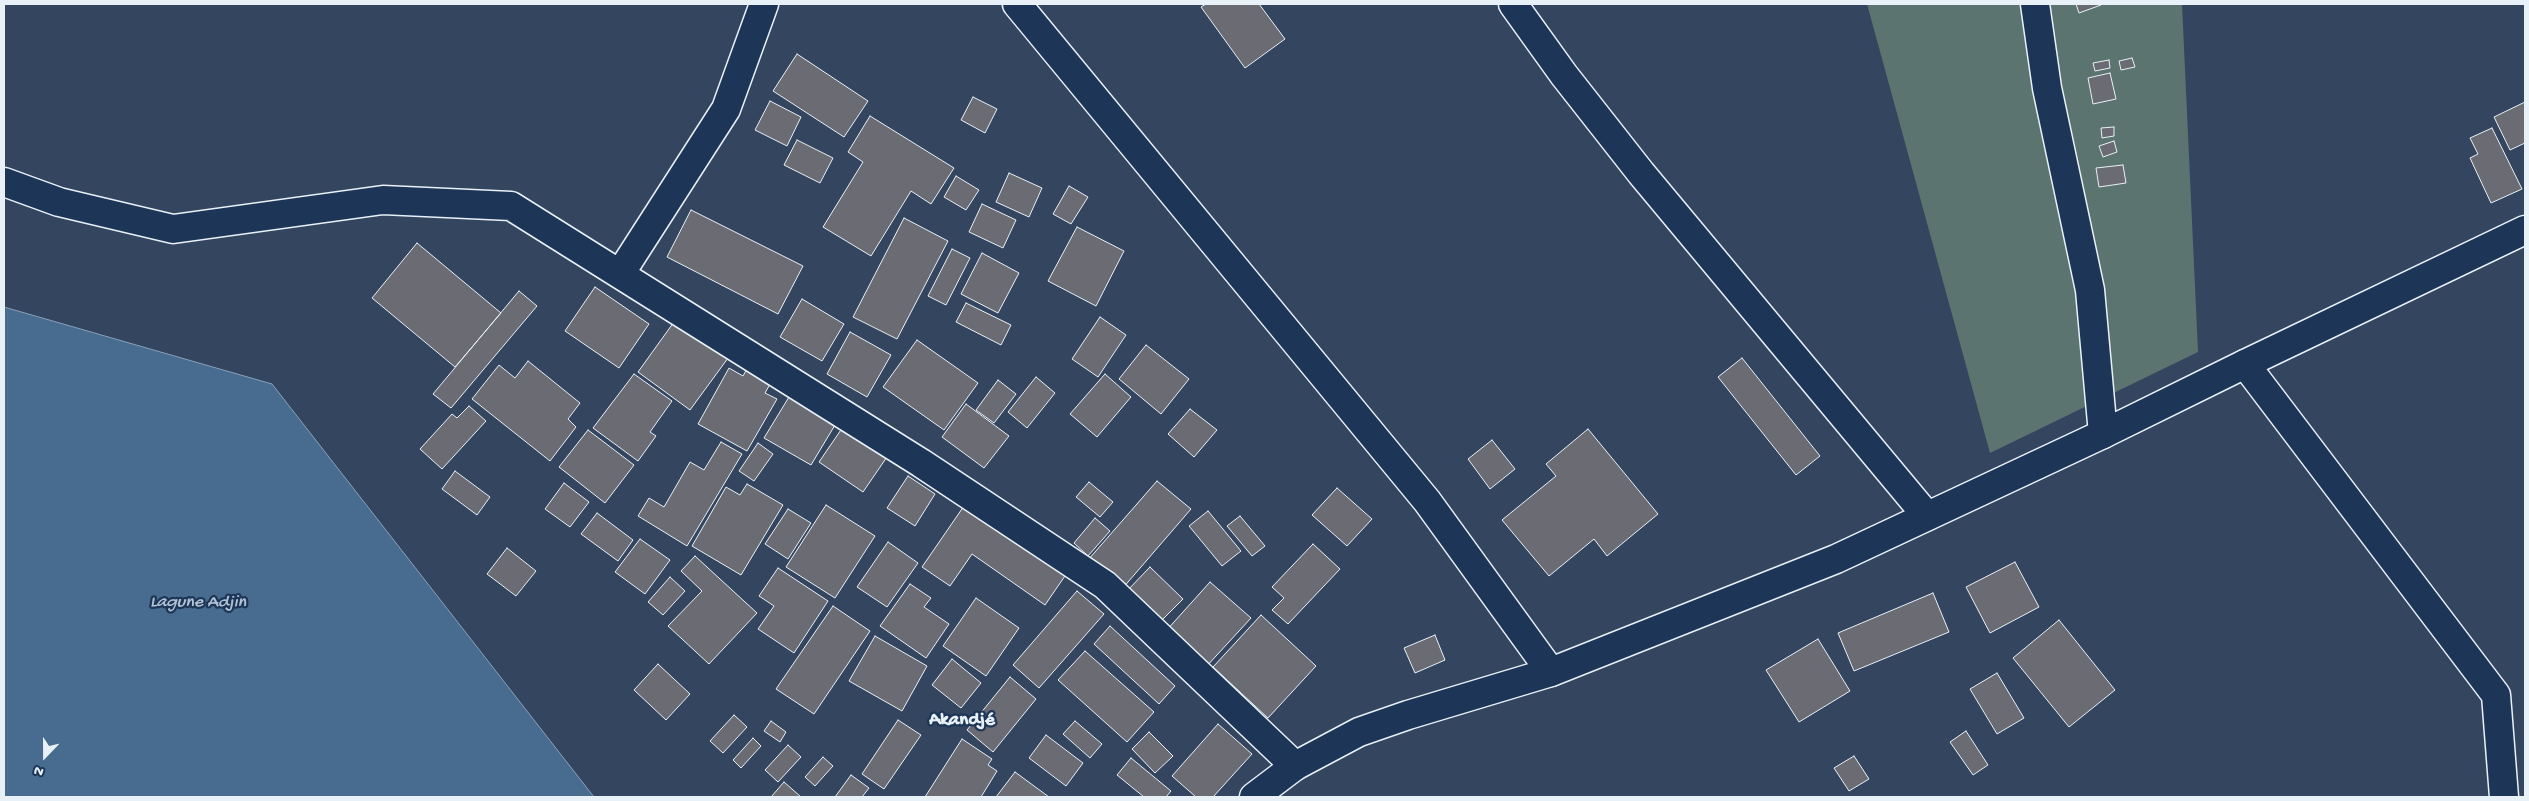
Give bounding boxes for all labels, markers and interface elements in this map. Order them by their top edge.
water label: Lagune Adjin [150,592,246,614]
district label: Akandjé [929,710,995,732]
north arrow [20,731,70,781]
text: N [32,761,47,780]

